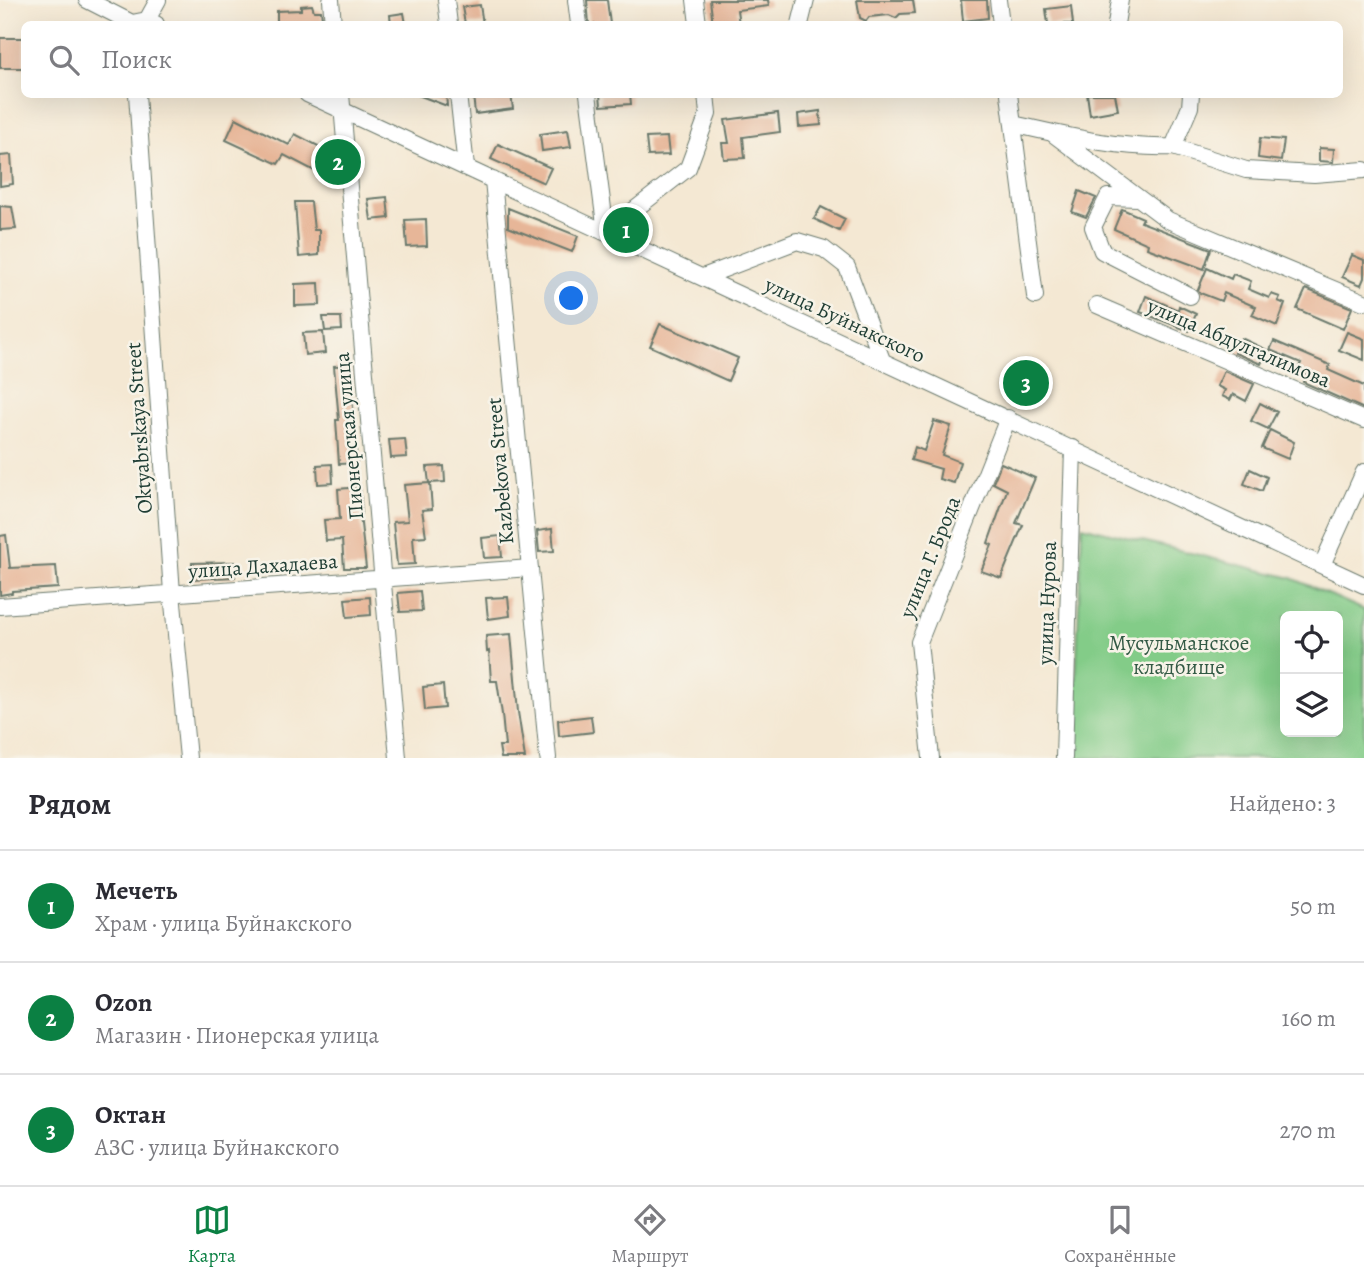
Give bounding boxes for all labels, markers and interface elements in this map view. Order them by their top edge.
search box [21,21,1343,98]
icon: search [45,41,83,79]
text: Поиск [101,42,172,77]
pin: 2 [315,136,361,188]
pin: 1 [603,204,649,256]
street label: улица Буйнакского [759,270,930,369]
your location [554,281,588,315]
street label: улица Абдулгалимова [1142,291,1335,394]
street label: Oktyabrskaya Street [119,341,159,515]
street label: Пионерская улица [328,351,370,521]
pin: 3 [1003,357,1049,409]
street label: Kazbekova Street [480,396,520,546]
street label: улица Г. Брода [892,492,967,623]
street label: улица Нурова [1031,540,1063,666]
street label: улица Дахадаева [186,547,339,585]
map controls [1280,611,1343,737]
button: locate [1280,611,1343,674]
park label: Мусульманское кладбище [1109,629,1249,681]
button: layers [1280,674,1343,737]
text: Рядом [28,784,111,824]
text: Найдено: 3 [1229,788,1336,819]
text: Мечеть [95,873,177,908]
text: 1 [47,891,55,922]
text: 50 m [1290,891,1336,922]
text: Храм · улица Буйнакского [95,908,352,939]
text: Ozon [95,985,153,1020]
text: 2 [45,1003,57,1034]
text: 160 m [1282,1003,1336,1034]
text: Магазин · Пионерская улица [95,1020,379,1051]
text: Октан [95,1097,166,1132]
text: 3 [46,1115,56,1146]
text: 270 m [1279,1115,1336,1146]
text: АЗС · улица Буйнакского [95,1132,339,1163]
tab: Карта [188,1201,236,1269]
tab: Маршрут [611,1201,688,1269]
tab: Сохранённые [1064,1201,1176,1269]

